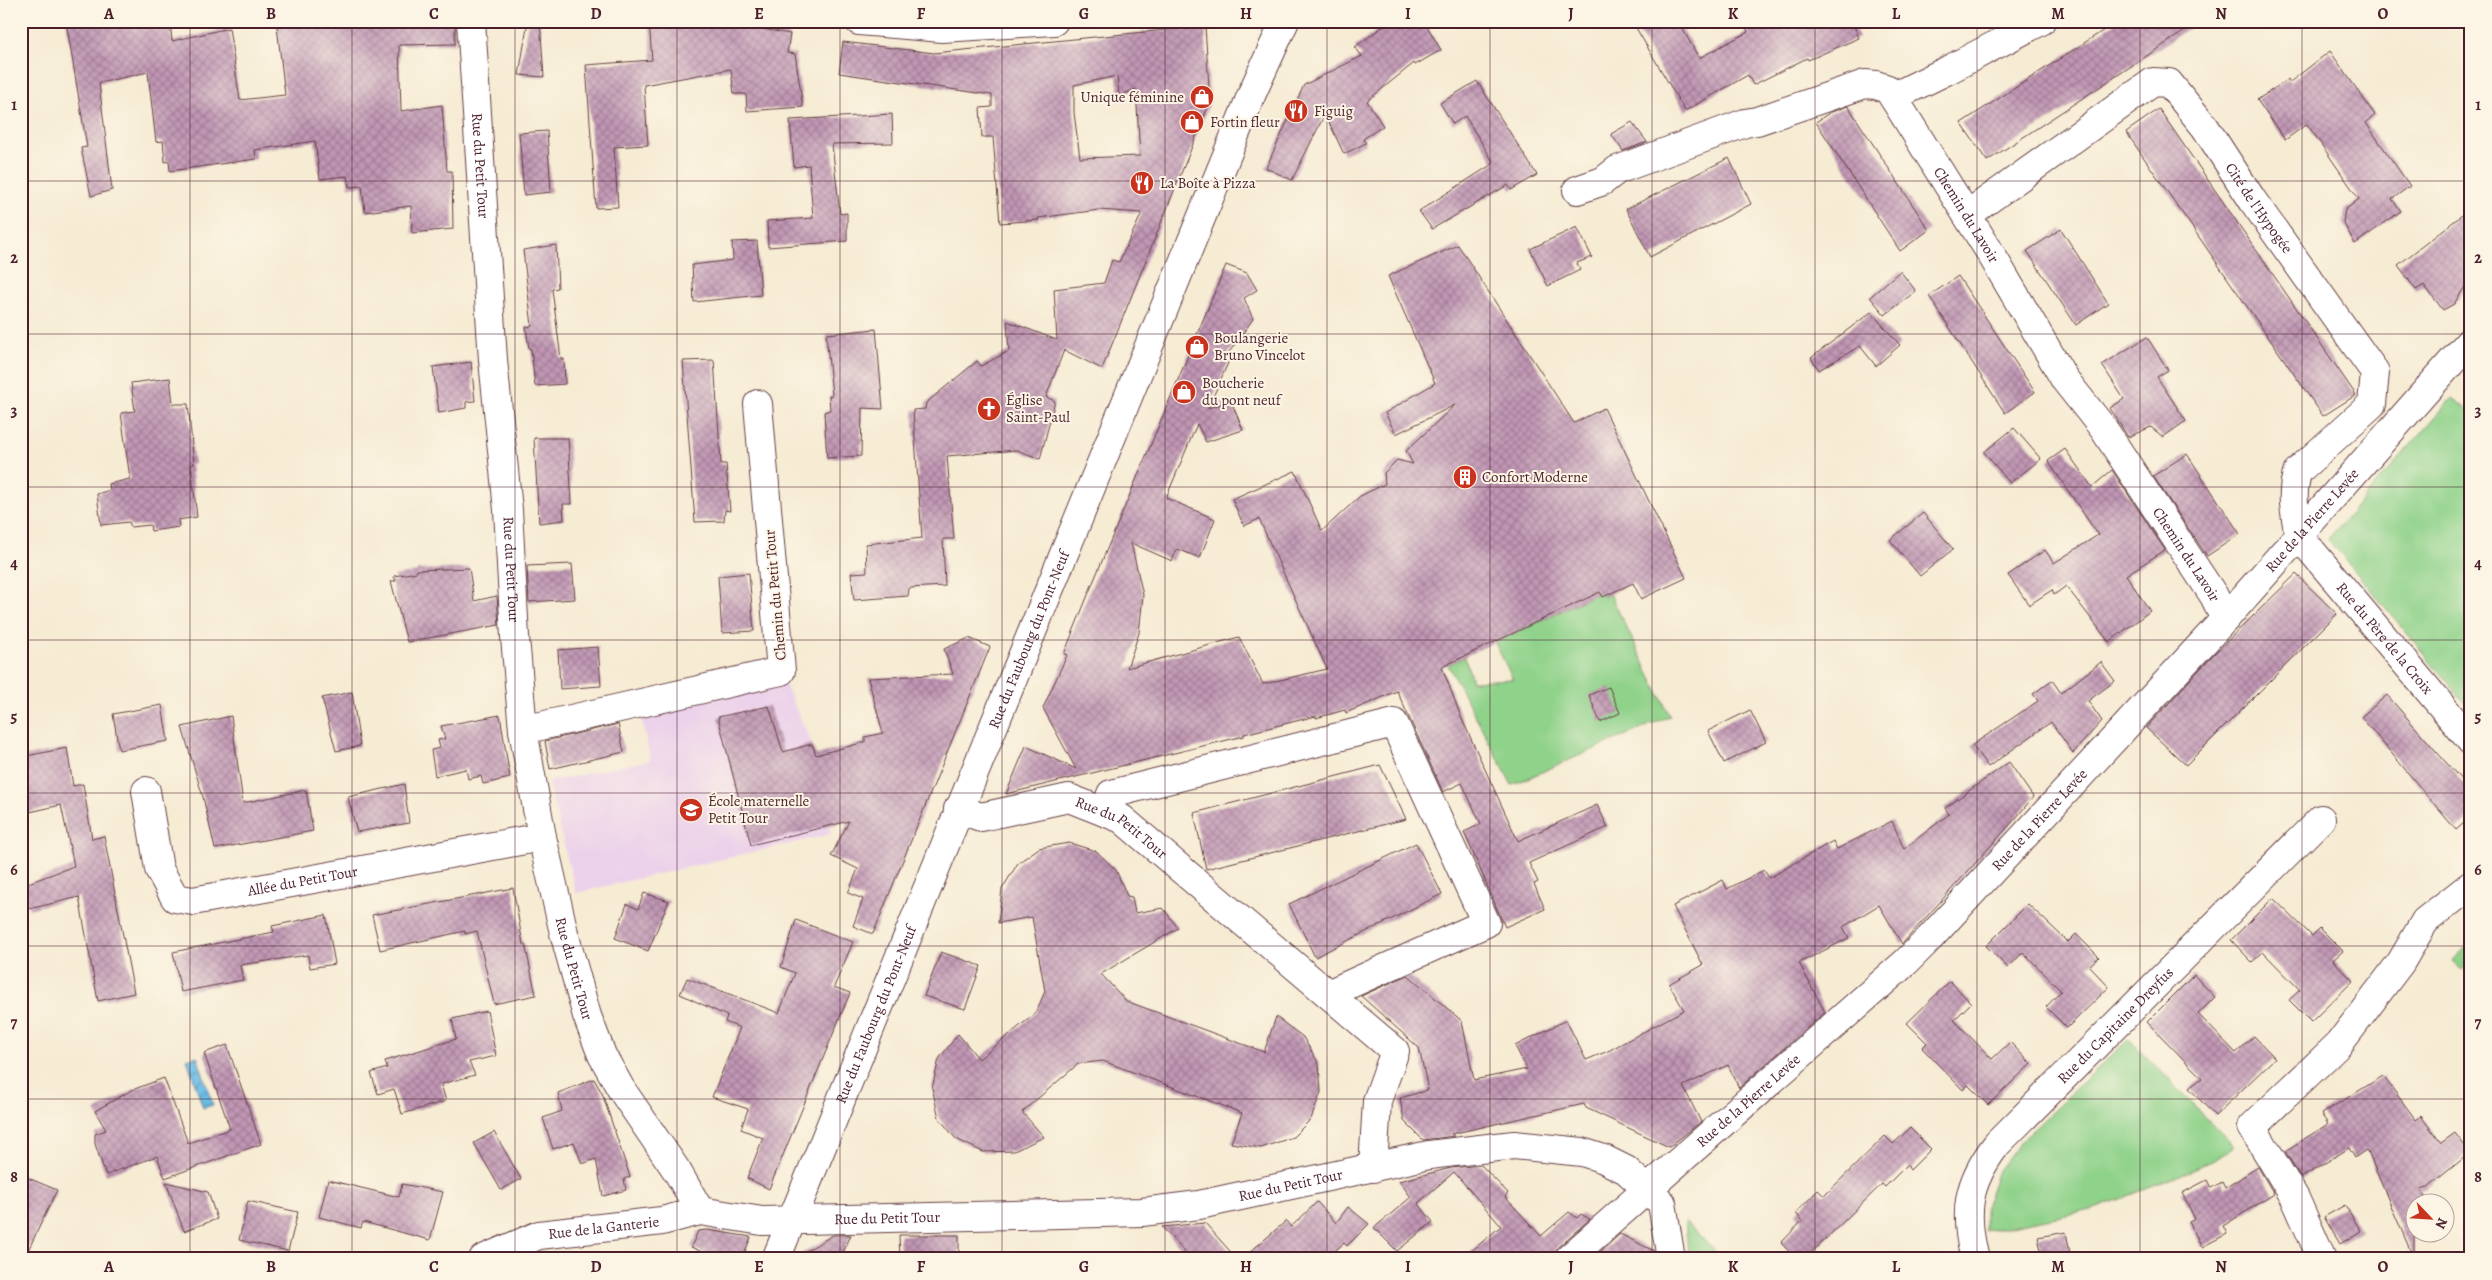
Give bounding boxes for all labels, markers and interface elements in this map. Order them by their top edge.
text: A [103,3,115,25]
text: B [266,3,276,25]
text: C [429,3,439,25]
text: D [590,3,602,25]
text: E [754,3,764,25]
text: F [917,3,926,25]
text: G [1079,3,1089,25]
text: H [1240,3,1252,25]
text: I [1405,3,1411,25]
text: J [1568,3,1574,25]
text: K [1728,3,1739,25]
text: L [1892,3,1901,25]
text: M [2051,3,2065,25]
text: N [2215,3,2227,25]
text: O [2378,3,2389,25]
shop icon: Unique féminine [1189,84,1215,110]
place label: Unique féminine [1081,87,1184,107]
text: 1 [11,94,17,116]
text: 1 [2475,94,2481,116]
restaurant icon: Figuig [1283,98,1309,124]
place label: Figuig [1314,101,1353,121]
shop icon: Fortin fleur [1179,109,1205,135]
street label: Rue du Petit Tour [467,112,494,219]
place label: Fortin fleur [1210,112,1280,132]
street label: Cité de l'Hypogée [2221,159,2297,258]
street label: Chemin du Lavoir [1929,163,2004,267]
restaurant icon: La Boîte à Pizza [1129,170,1155,196]
place label: La Boîte à Pizza [1160,173,1256,193]
text: 2 [10,247,18,269]
text: 2 [2474,247,2482,269]
place label: Boulangerie Bruno Vincelot [1214,328,1305,365]
shop icon: Boulangerie Bruno Vincelot [1184,334,1210,360]
place label: Boucherie du pont neuf [1202,373,1283,410]
shop icon: Boucherie du pont neuf [1171,379,1197,405]
place label: Église Saint-Paul [1006,390,1070,427]
church icon: Église Saint-Paul [976,396,1002,422]
text: 3 [11,400,18,422]
text: 3 [2475,400,2482,422]
building icon: Confort Moderne [1452,464,1478,490]
street label: Rue de la Pierre Levée [2261,464,2364,577]
place label: Confort Moderne [1482,467,1588,487]
street label: Chemin du Lavoir [2148,503,2225,605]
street label: Rue du Petit Tour [498,516,524,623]
street label: Chemin du Petit Tour [759,529,791,661]
street label: Rue du Faubourg du Pont-Neuf [984,546,1075,732]
text: 4 [10,553,18,575]
text: 4 [2474,553,2482,575]
street label: Rue du Père de la Croix [2332,578,2437,698]
text: 5 [11,706,18,728]
text: 5 [2475,706,2482,728]
street label: Rue de la Pierre Levée [1987,764,2092,875]
place label: École maternelle Petit Tour [708,791,810,828]
street label: Rue du Petit Tour [1072,792,1172,863]
school or university icon: École maternelle Petit Tour [678,797,704,823]
text: 6 [10,859,18,881]
text: 6 [2474,859,2482,881]
street label: Allée du Petit Tour [245,861,360,901]
street label: Rue du Petit Tour [551,915,598,1023]
street label: Rue du Faubourg du Pont-Neuf [831,921,922,1107]
street label: Rue du Capitaine Dreyfus [2053,963,2178,1088]
text: 7 [11,1012,18,1034]
text: 7 [2475,1012,2482,1034]
street label: Rue de la Pierre Levée [1692,1049,1805,1152]
street label: Rue du Petit Tour [1237,1164,1345,1206]
text: 8 [10,1166,18,1188]
text: 8 [2474,1166,2482,1188]
north arrow [2404,1192,2454,1242]
street label: Rue du Petit Tour [834,1207,941,1229]
street label: Rue de la Ganterie [547,1211,660,1244]
text: N [2431,1215,2452,1232]
text: A [103,1256,115,1278]
text: B [266,1256,276,1278]
text: C [429,1256,439,1278]
text: D [590,1256,602,1278]
text: E [754,1256,764,1278]
text: F [917,1256,926,1278]
text: G [1079,1256,1089,1278]
text: H [1240,1256,1252,1278]
text: I [1405,1256,1411,1278]
text: J [1568,1256,1574,1278]
text: K [1728,1256,1739,1278]
text: L [1892,1256,1901,1278]
text: M [2051,1256,2065,1278]
text: N [2215,1256,2227,1278]
text: O [2378,1256,2389,1278]

